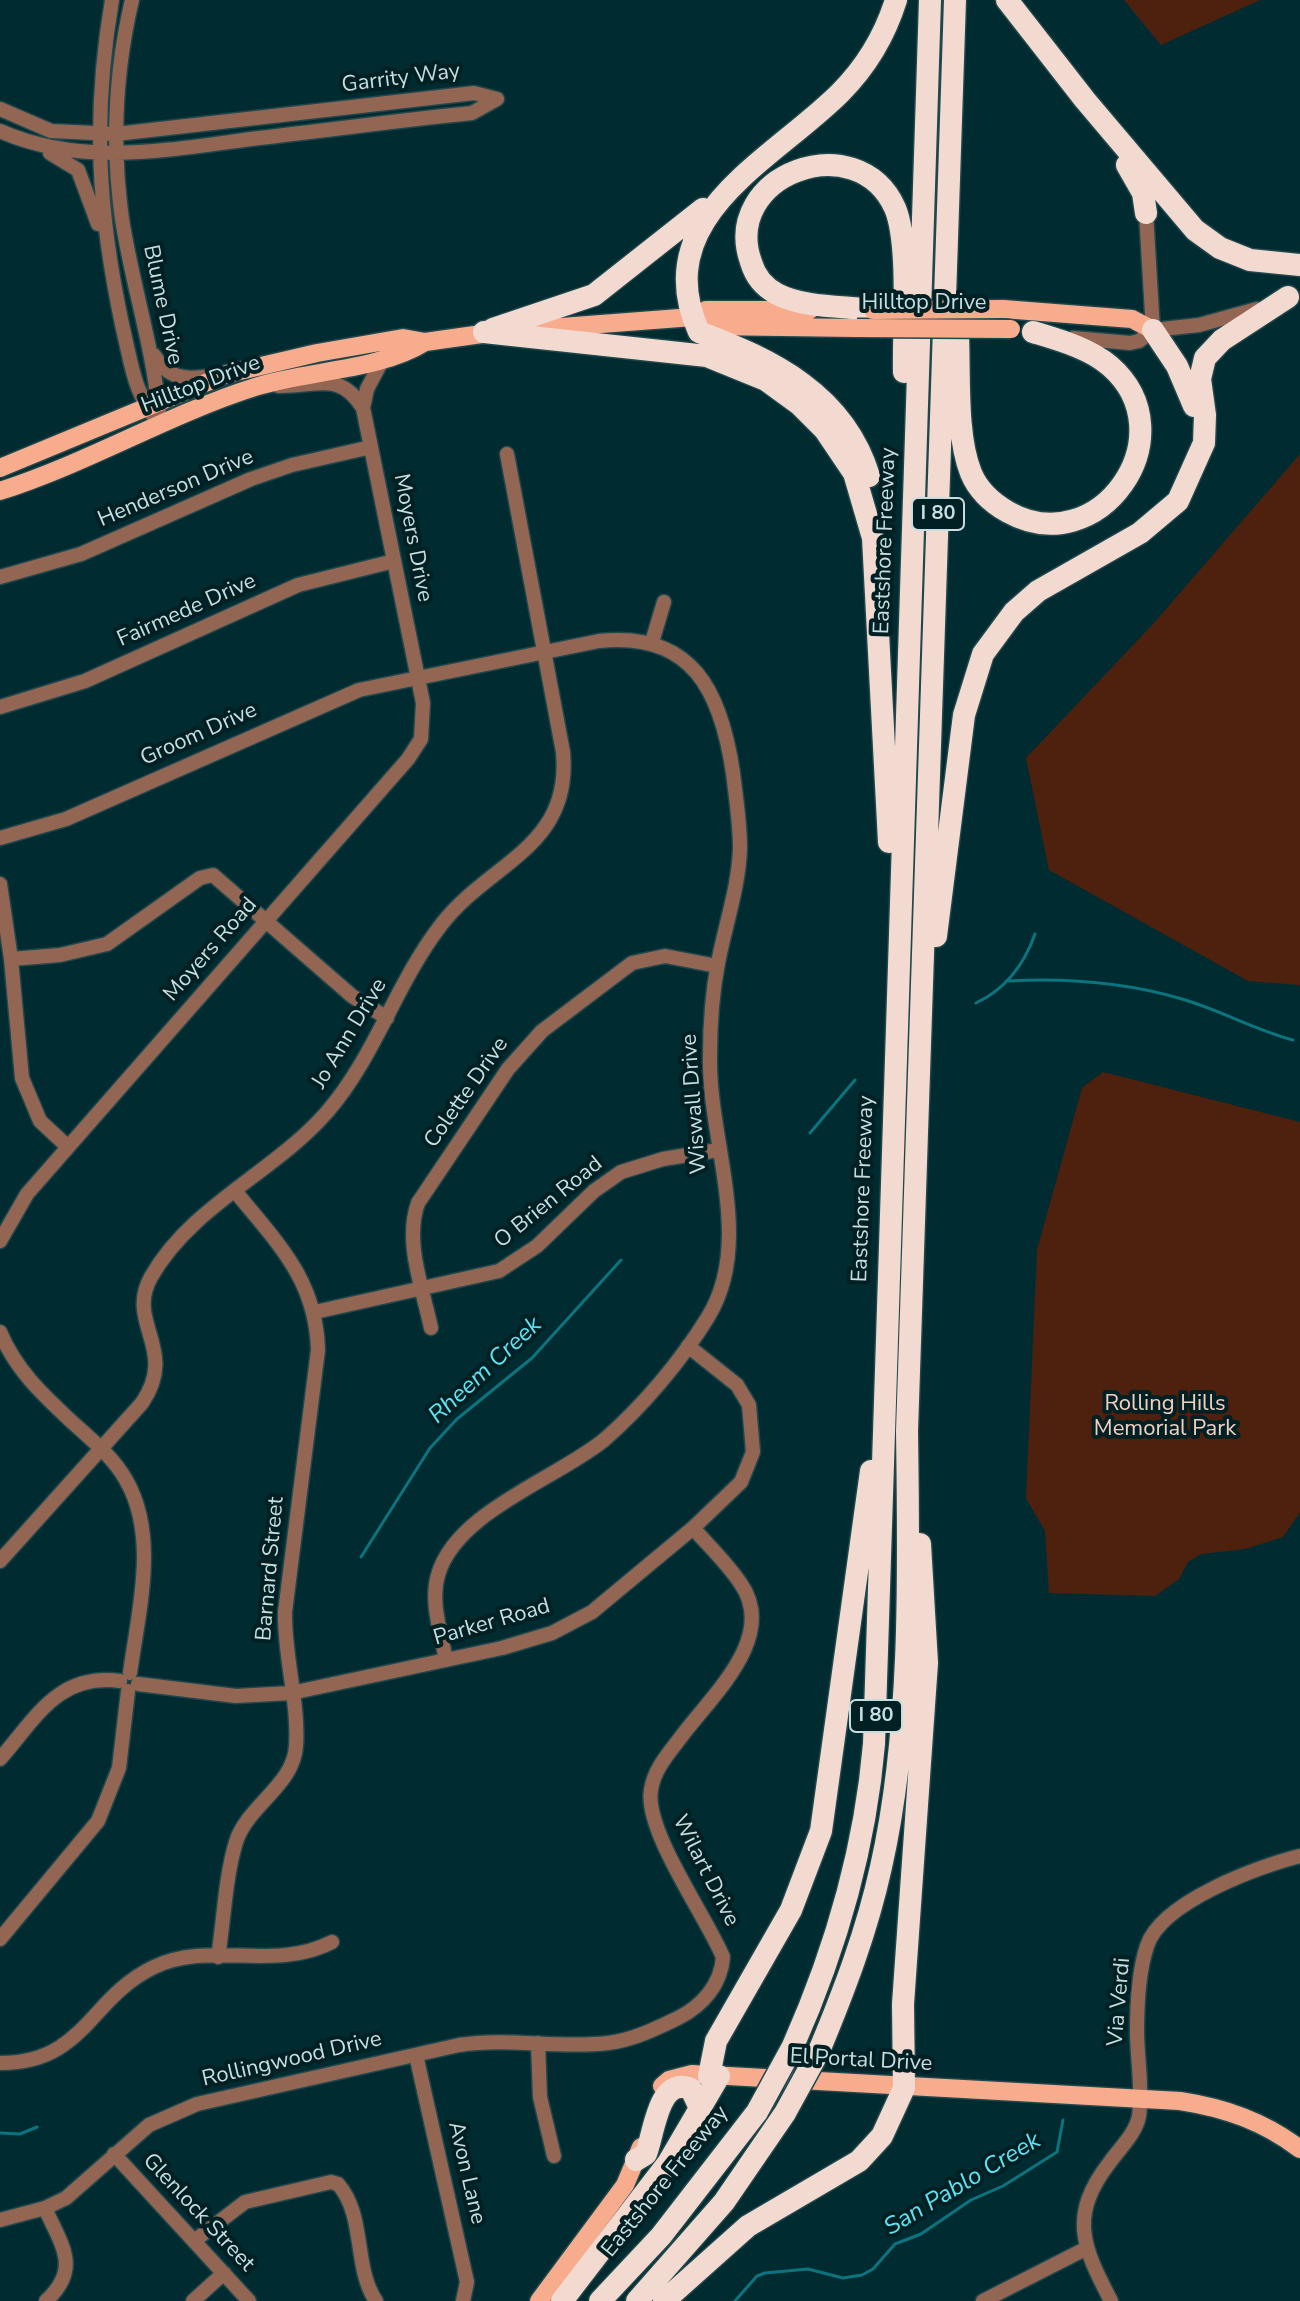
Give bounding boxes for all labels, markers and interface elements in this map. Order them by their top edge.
street label: Garrity Way [340,59,462,99]
street label: Blume Drive [136,243,188,367]
street label: Hilltop Drive [861,291,987,317]
street label: Hilltop Drive [138,350,264,420]
street label: Henderson Drive [94,444,258,534]
street label: Eastshore Freeway [870,447,902,635]
street label: Moyers Drive [387,472,437,604]
road number: I 80 [912,498,964,530]
street label: Fairmede Drive [114,569,260,653]
street label: Groom Drive [137,698,261,772]
street label: Moyers Road [159,893,263,1007]
street label: Jo Ann Drive [307,974,393,1094]
street label: Colette Drive [419,1033,515,1153]
street label: Wiswall Drive [677,1033,713,1175]
street label: Eastshore Freeway [848,1095,880,1283]
street label: O Brien Road [490,1151,608,1255]
water label: Rheem Creek [423,1311,549,1431]
park label: Rolling Hills Memorial Park [1094,1392,1236,1444]
street label: Barnard Street [252,1496,290,1642]
street label: Parker Road [431,1594,553,1652]
road number: I 80 [850,1700,902,1732]
street label: Wilart Drive [666,1811,744,1931]
street label: Via Verdi [1103,1957,1137,2047]
street label: Rollingwood Drive [200,2026,384,2094]
street label: El Portal Drive [789,2044,933,2078]
street label: Eastshore Freeway [597,2101,735,2263]
street label: Avon Lane [441,2119,491,2227]
water label: San Pablo Creek [880,2127,1046,2243]
street label: Glenlock Street [136,2148,260,2278]

